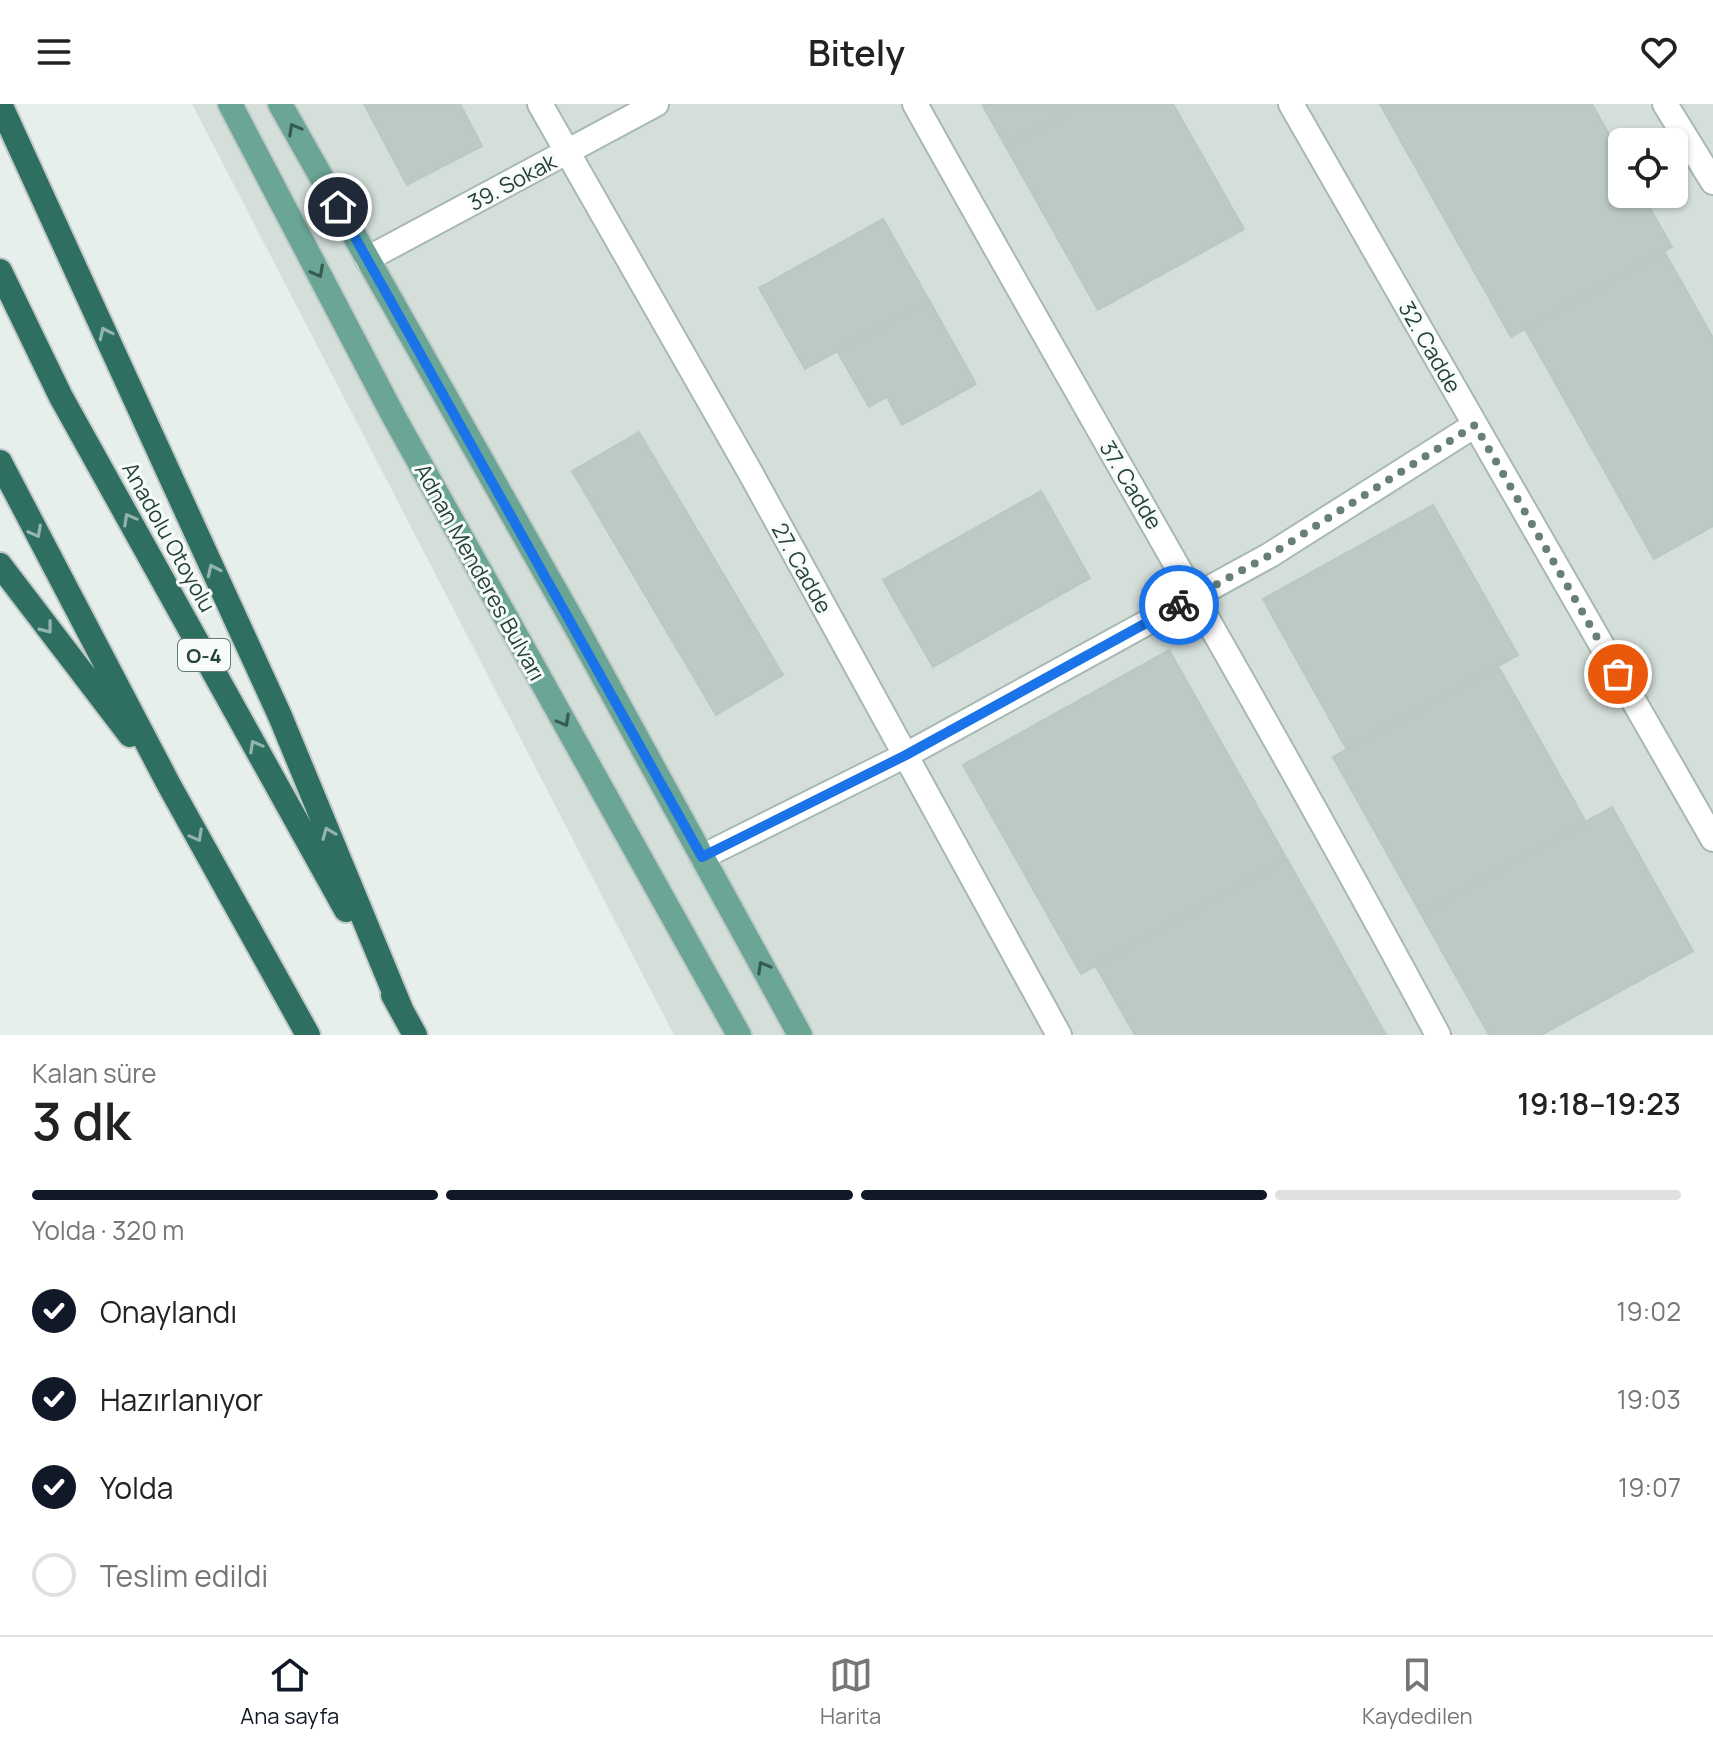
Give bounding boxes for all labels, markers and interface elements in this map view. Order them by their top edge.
text: Bitely [808,28,905,77]
icon: menu [32,30,76,74]
icon: heart [1637,30,1681,74]
one-way arrow [288,123,304,138]
map controls [1608,128,1688,208]
button: locate [1608,128,1688,208]
street label: 39. Sokak [463,146,562,218]
pin [304,173,372,241]
icon: home [316,185,360,229]
one-way arrow [308,264,323,279]
street label: 32. Cadde [1392,296,1468,399]
one-way arrow [99,327,115,341]
street label: 37. Cadde [1093,435,1169,535]
street label: Anadolu Otoyolu [115,457,223,617]
street label: Adnan Menderes Bulvarı [408,458,552,686]
one-way arrow [123,513,139,528]
street label: 27. Cadde [765,517,839,619]
one-way arrow [26,523,41,538]
one-way arrow [207,563,223,578]
courier [1139,565,1219,645]
icon: bike [1157,583,1201,627]
one-way arrow [37,619,51,634]
road number: O-4 [178,639,230,671]
pin [1584,640,1652,708]
icon: bag [1596,652,1640,696]
one-way arrow [554,713,569,728]
one-way arrow [249,741,265,755]
one-way arrow [187,827,203,841]
one-way arrow [322,827,338,841]
one-way arrow [757,960,772,975]
text: Kalan süre [32,1055,156,1091]
text: 19:18–19:23 [1517,1083,1681,1124]
text: 3 dk [32,1085,131,1156]
text: Yolda · 320 m [32,1212,184,1248]
icon: check [32,1289,76,1333]
text: Onaylandı [100,1291,237,1332]
text: 19:02 [1616,1293,1681,1329]
icon: check [32,1377,76,1421]
text: Hazırlanıyor [100,1379,263,1420]
text: 19:03 [1617,1381,1681,1417]
icon: check [32,1465,76,1509]
text: Yolda [100,1467,173,1508]
text: 19:07 [1618,1469,1681,1505]
text: Teslim edildi [100,1555,268,1596]
tab: Ana sayfa [240,1653,339,1731]
tab: Harita [820,1653,881,1731]
tab: Kaydedilen [1362,1653,1473,1731]

